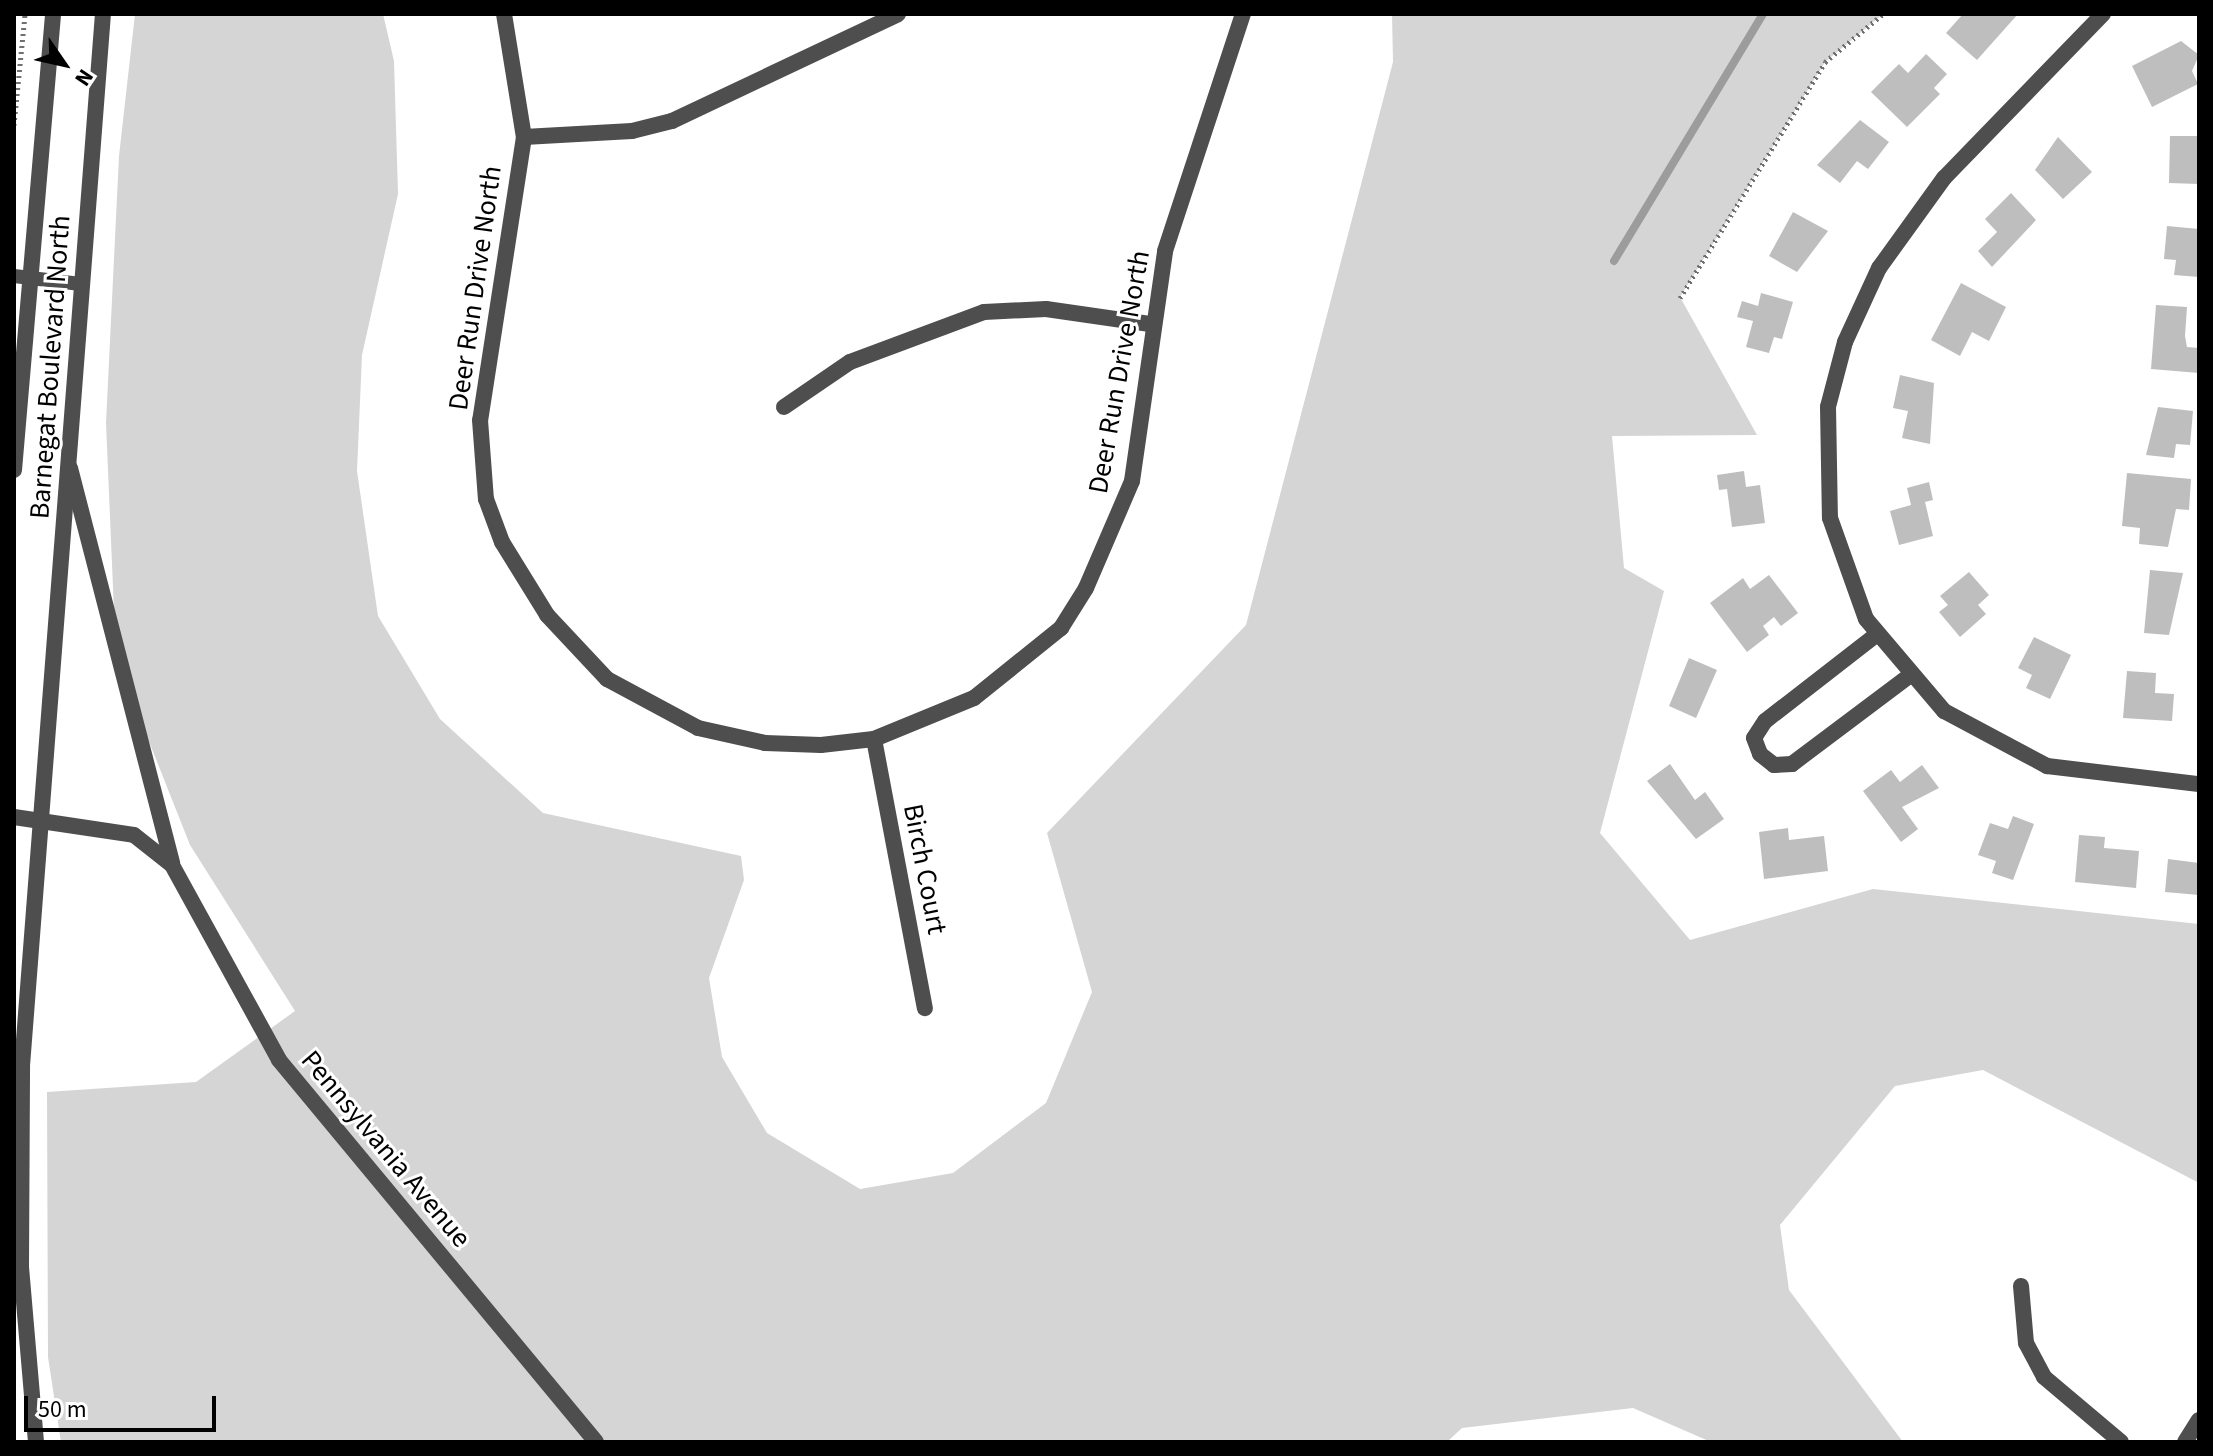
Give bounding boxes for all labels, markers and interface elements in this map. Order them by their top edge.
north arrow [24,24,104,104]
text: N [67,62,101,92]
street label: Deer Run Drive North [441,164,509,412]
street label: Barnegat Boulevard North [23,214,77,520]
street label: Deer Run Drive North [1081,248,1157,496]
street label: Birch Court [896,801,954,937]
street label: Pennsylvania Avenue [294,1044,478,1254]
scale bar [28,1380,220,1430]
text: 50 m [38,1392,87,1427]

